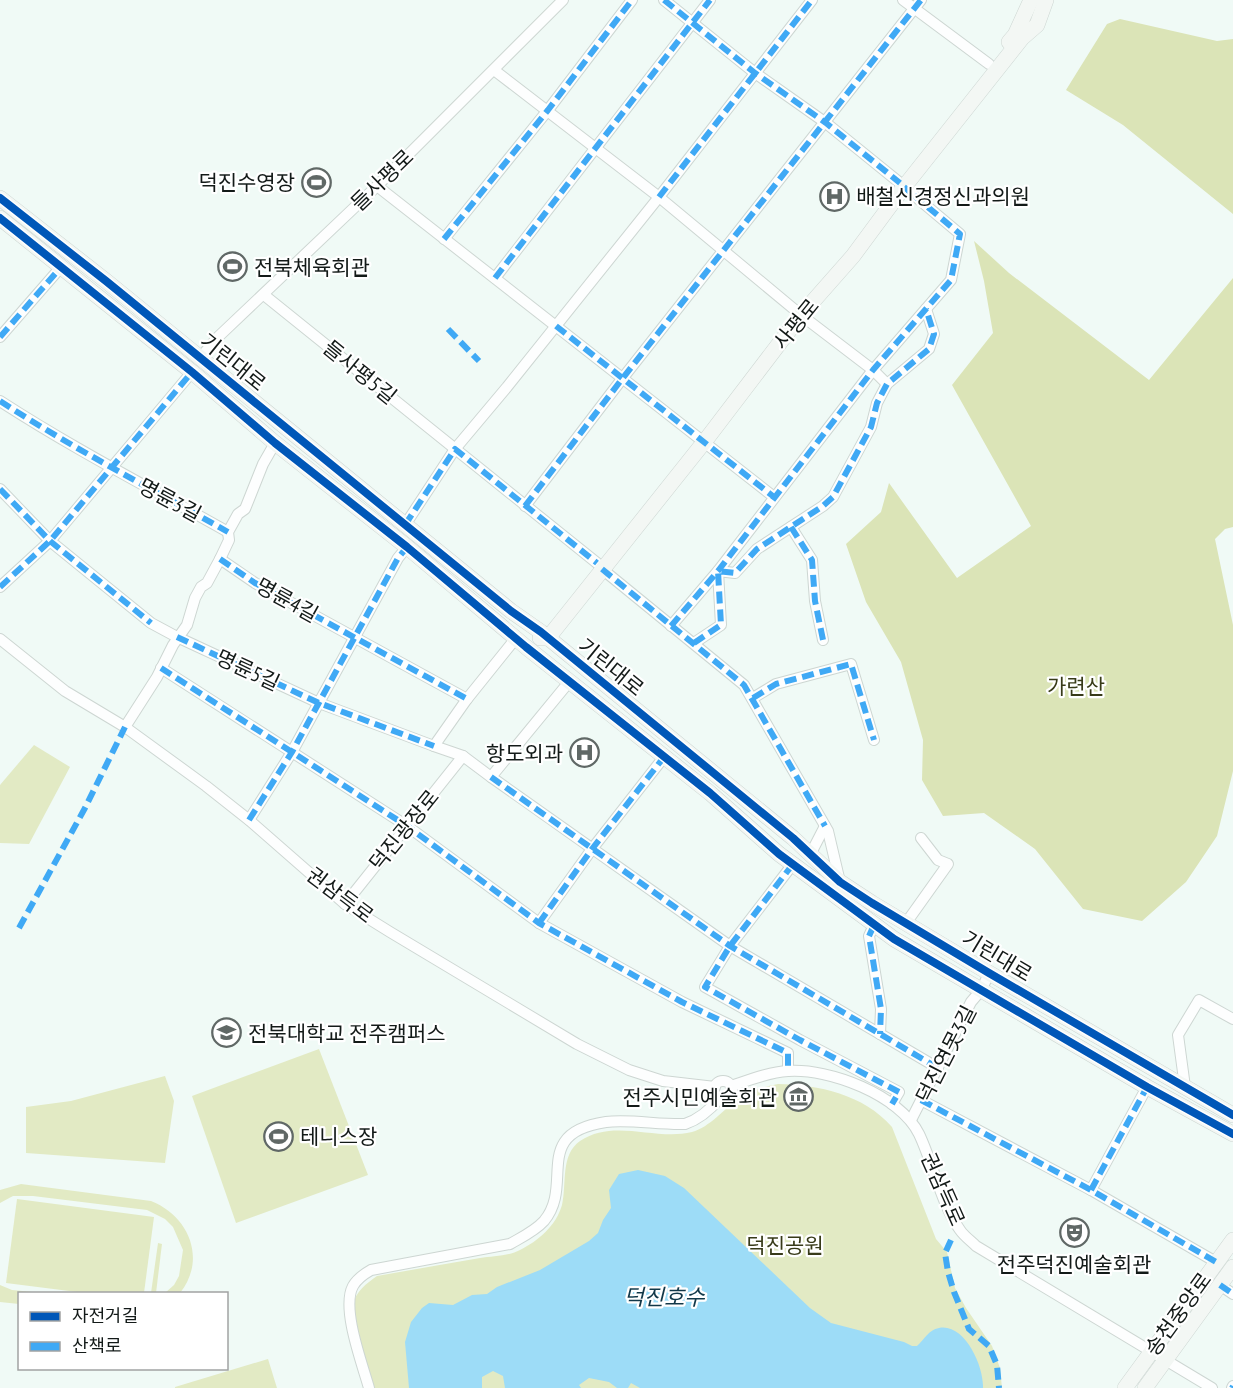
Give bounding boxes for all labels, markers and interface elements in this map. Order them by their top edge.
street label: 들사평로 [345,143,419,217]
sports icon: 덕진수영장 [300,166,332,198]
place label: 덕진수영장 [198,169,295,196]
hospital icon: 배철신경정신과의원 [819,180,851,212]
place label: 배철신경정신과의원 [856,183,1030,210]
sports icon: 전북체육회관 [217,251,249,283]
place label: 전북체육회관 [254,254,370,281]
street label: 사평로 [767,293,825,355]
street label: 기린대로 [194,327,272,397]
street label: 들사평5길 [318,334,402,410]
street label: 명륜3길 [134,472,206,528]
street label: 명륜4길 [251,572,323,628]
street label: 기린대로 [572,632,650,702]
street label: 명륜5길 [212,644,284,696]
park label: 가련산 [1047,673,1105,700]
hospital icon: 항도외과 [568,737,600,769]
place label: 항도외과 [486,740,563,767]
street label: 덕진광장로 [363,784,445,876]
street label: 권삼득로 [301,861,379,929]
street label: 기린대로 [957,925,1037,987]
street label: 덕진연못3길 [910,1001,982,1107]
school or university icon: 전북대학교 전주캠퍼스 [211,1017,243,1049]
place label: 전북대학교 전주캠퍼스 [248,1020,446,1047]
museum icon: 전주시민예술회관 [782,1081,814,1113]
place label: 전주시민예술회관 [622,1084,777,1111]
sports icon: 테니스장 [263,1120,295,1152]
place label: 테니스장 [300,1123,377,1150]
street label: 권삼득로 [915,1148,971,1230]
theatre icon: 전주덕진예술회관 [1058,1217,1090,1249]
park label: 덕진공원 [746,1232,824,1259]
place label: 전주덕진예술회관 [997,1251,1151,1278]
street label: 송천중앙로 [1139,1267,1217,1361]
water label: 덕진호수 [624,1283,705,1311]
legend [18,1292,228,1370]
text: 자전거길 [72,1304,138,1327]
text: 산책로 [72,1334,122,1357]

